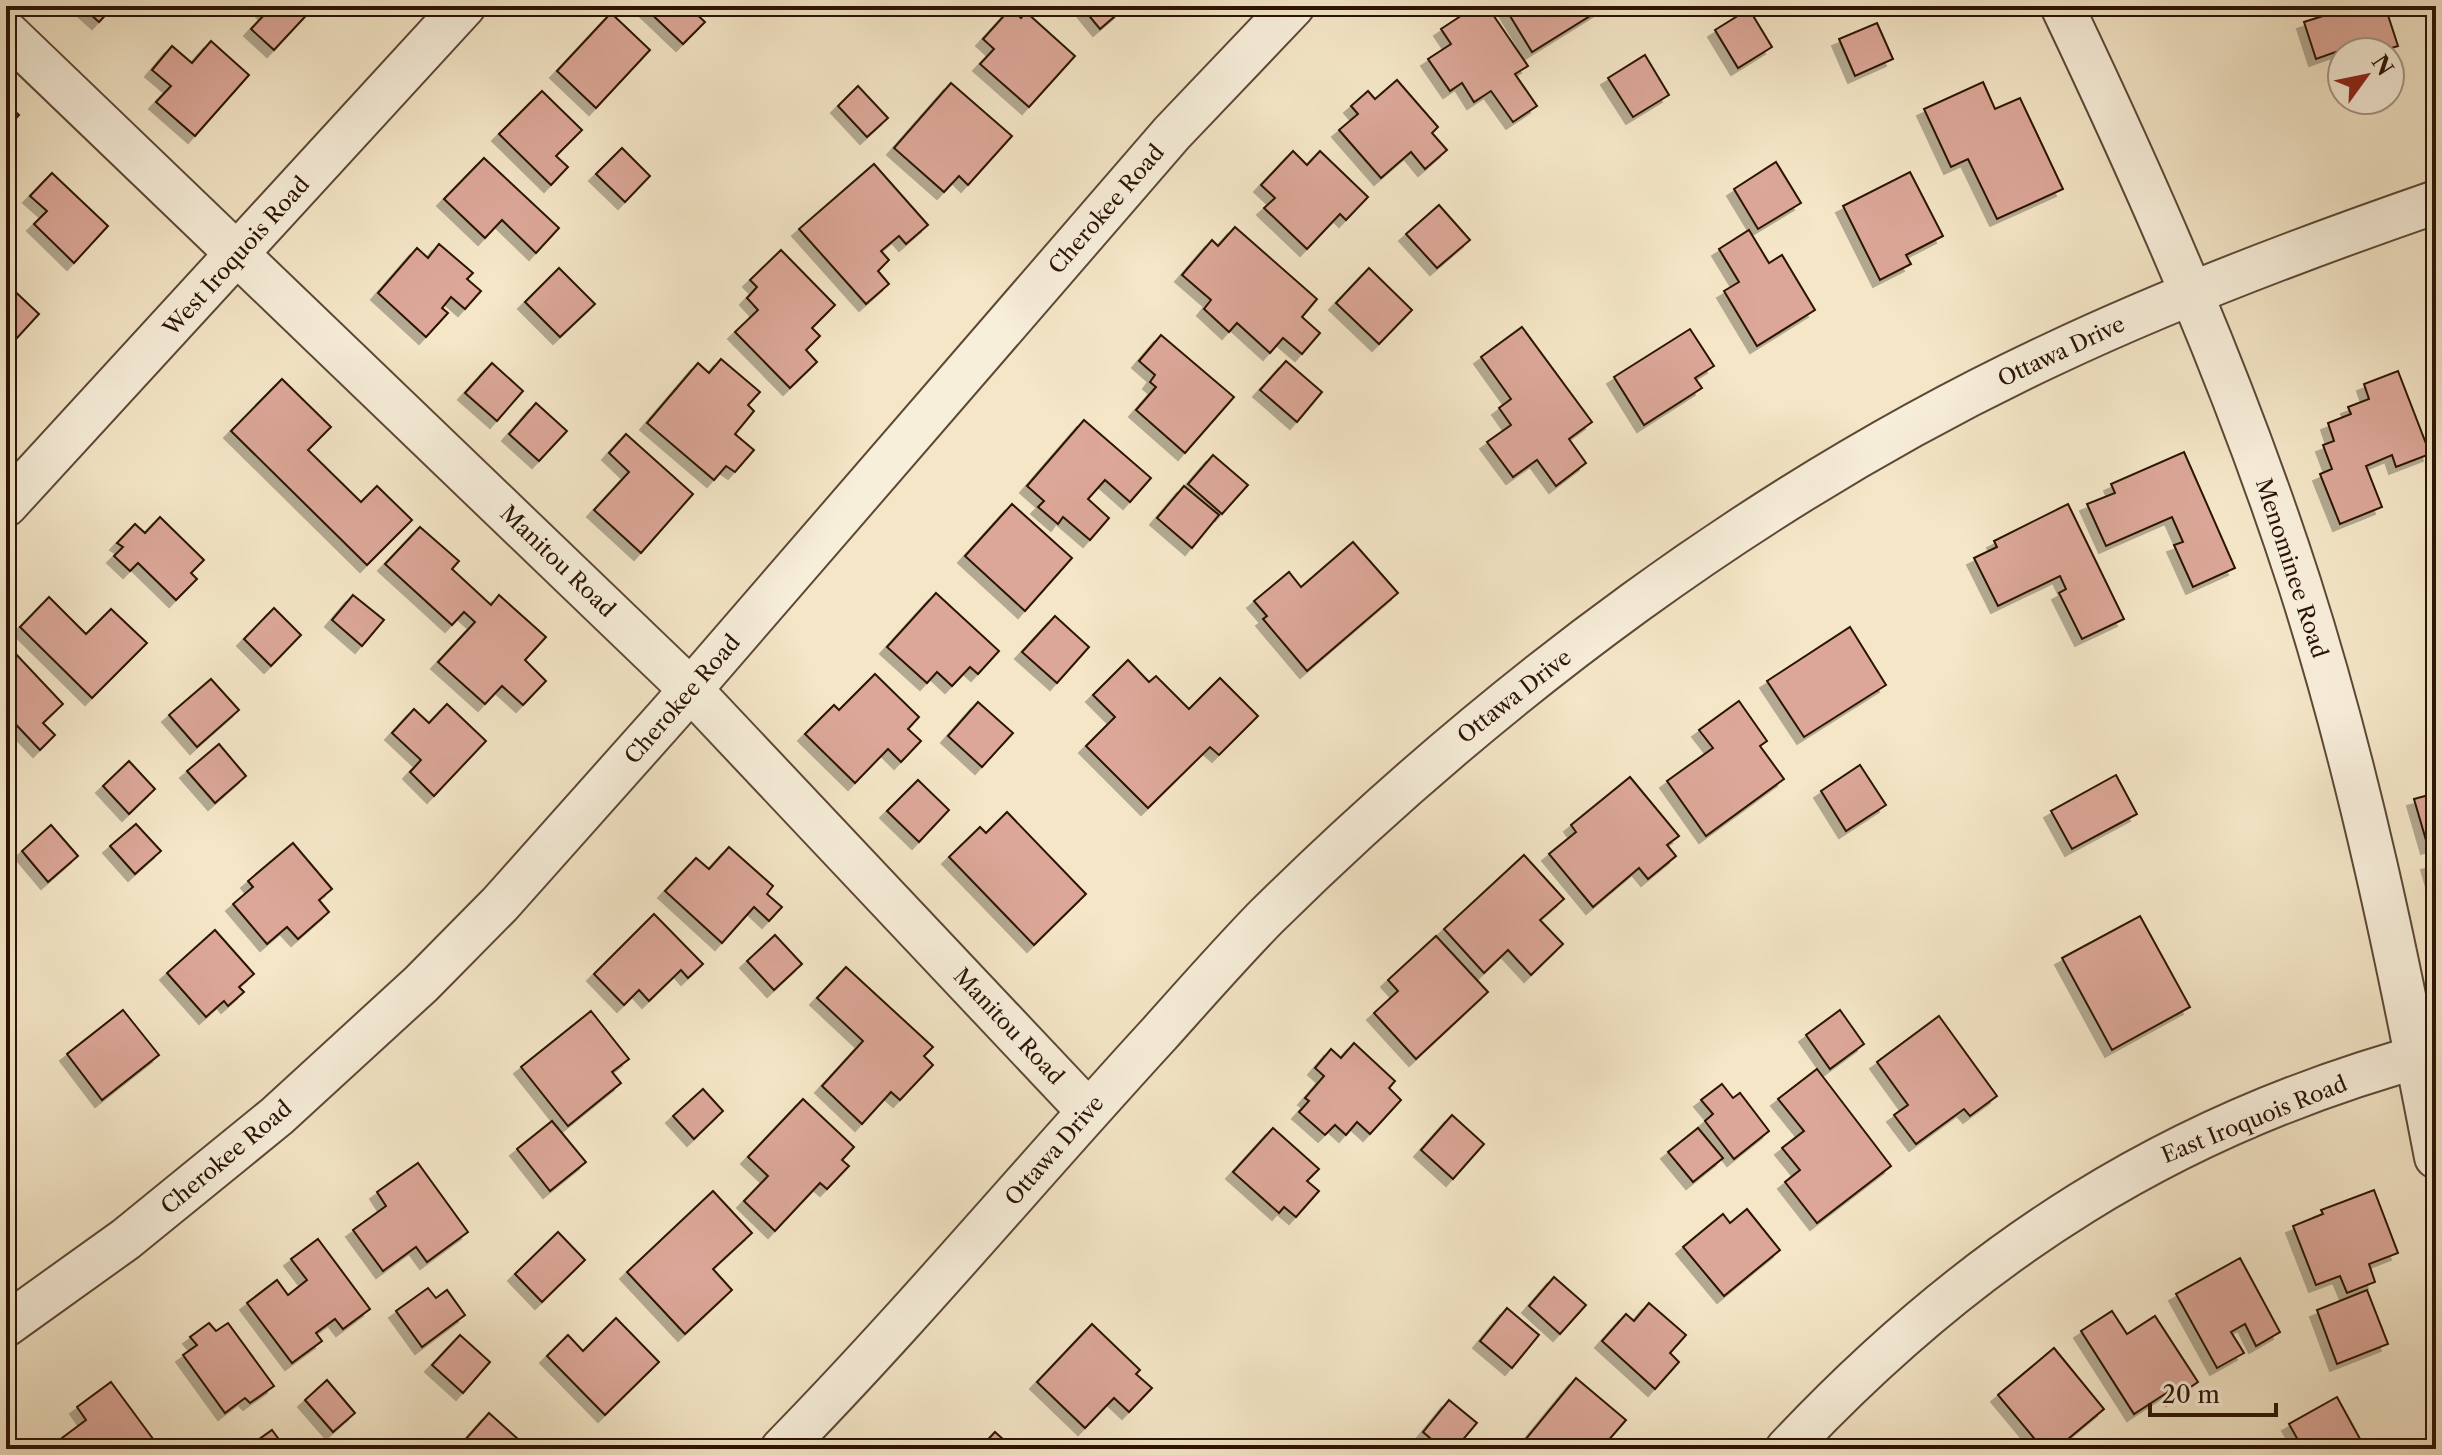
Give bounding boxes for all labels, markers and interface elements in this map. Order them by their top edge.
north arrow [2326,36,2406,116]
text: N [2366,50,2399,81]
street label: Cherokee Road [1043,139,1170,279]
street label: West Iroquois Road [157,171,315,342]
street label: Ottawa Drive [1994,310,2129,393]
street label: Menominee Road [2250,475,2333,661]
street label: Manitou Road [495,500,621,623]
street label: Cherokee Road [619,629,746,769]
street label: Ottawa Drive [1452,644,1577,749]
street label: Manitou Road [948,963,1069,1090]
street label: East Iroquois Road [2158,1070,2351,1169]
street label: Ottawa Drive [999,1090,1109,1211]
street label: Cherokee Road [155,1095,297,1220]
scale bar [2150,1367,2276,1417]
text: 20 m [2162,1380,2220,1409]

